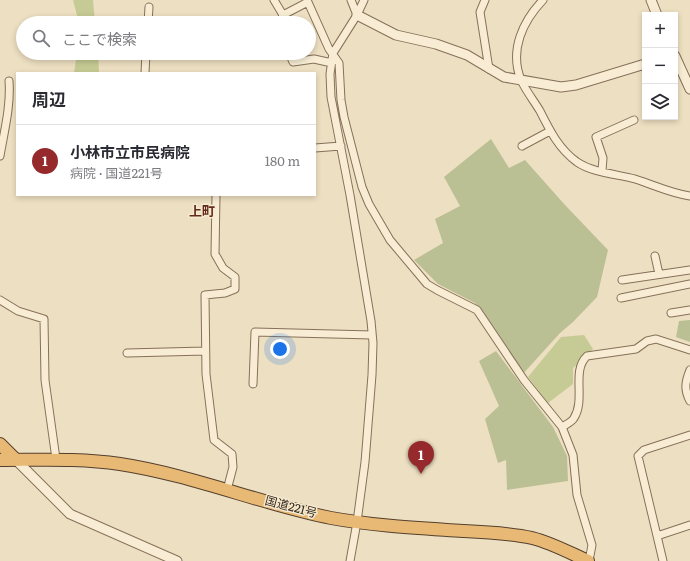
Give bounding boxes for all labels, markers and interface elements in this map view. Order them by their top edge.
map controls [642,12,678,120]
button: + [642,12,678,48]
search box [16,16,316,60]
icon: search [30,27,52,49]
text: ここで検索 [62,27,137,50]
button: − [642,48,678,84]
button: layers [642,84,678,120]
text: 周辺 [32,86,66,111]
text: 小林市立市民病院 [70,140,190,163]
text: 1 [42,151,48,170]
text: 180 m [265,151,300,170]
text: 病院 · 国道221号 [70,163,163,182]
district label: 上町 [189,201,215,220]
your location [270,339,290,359]
pin: 1 [408,441,434,474]
street label: 国道221号 [263,490,319,522]

